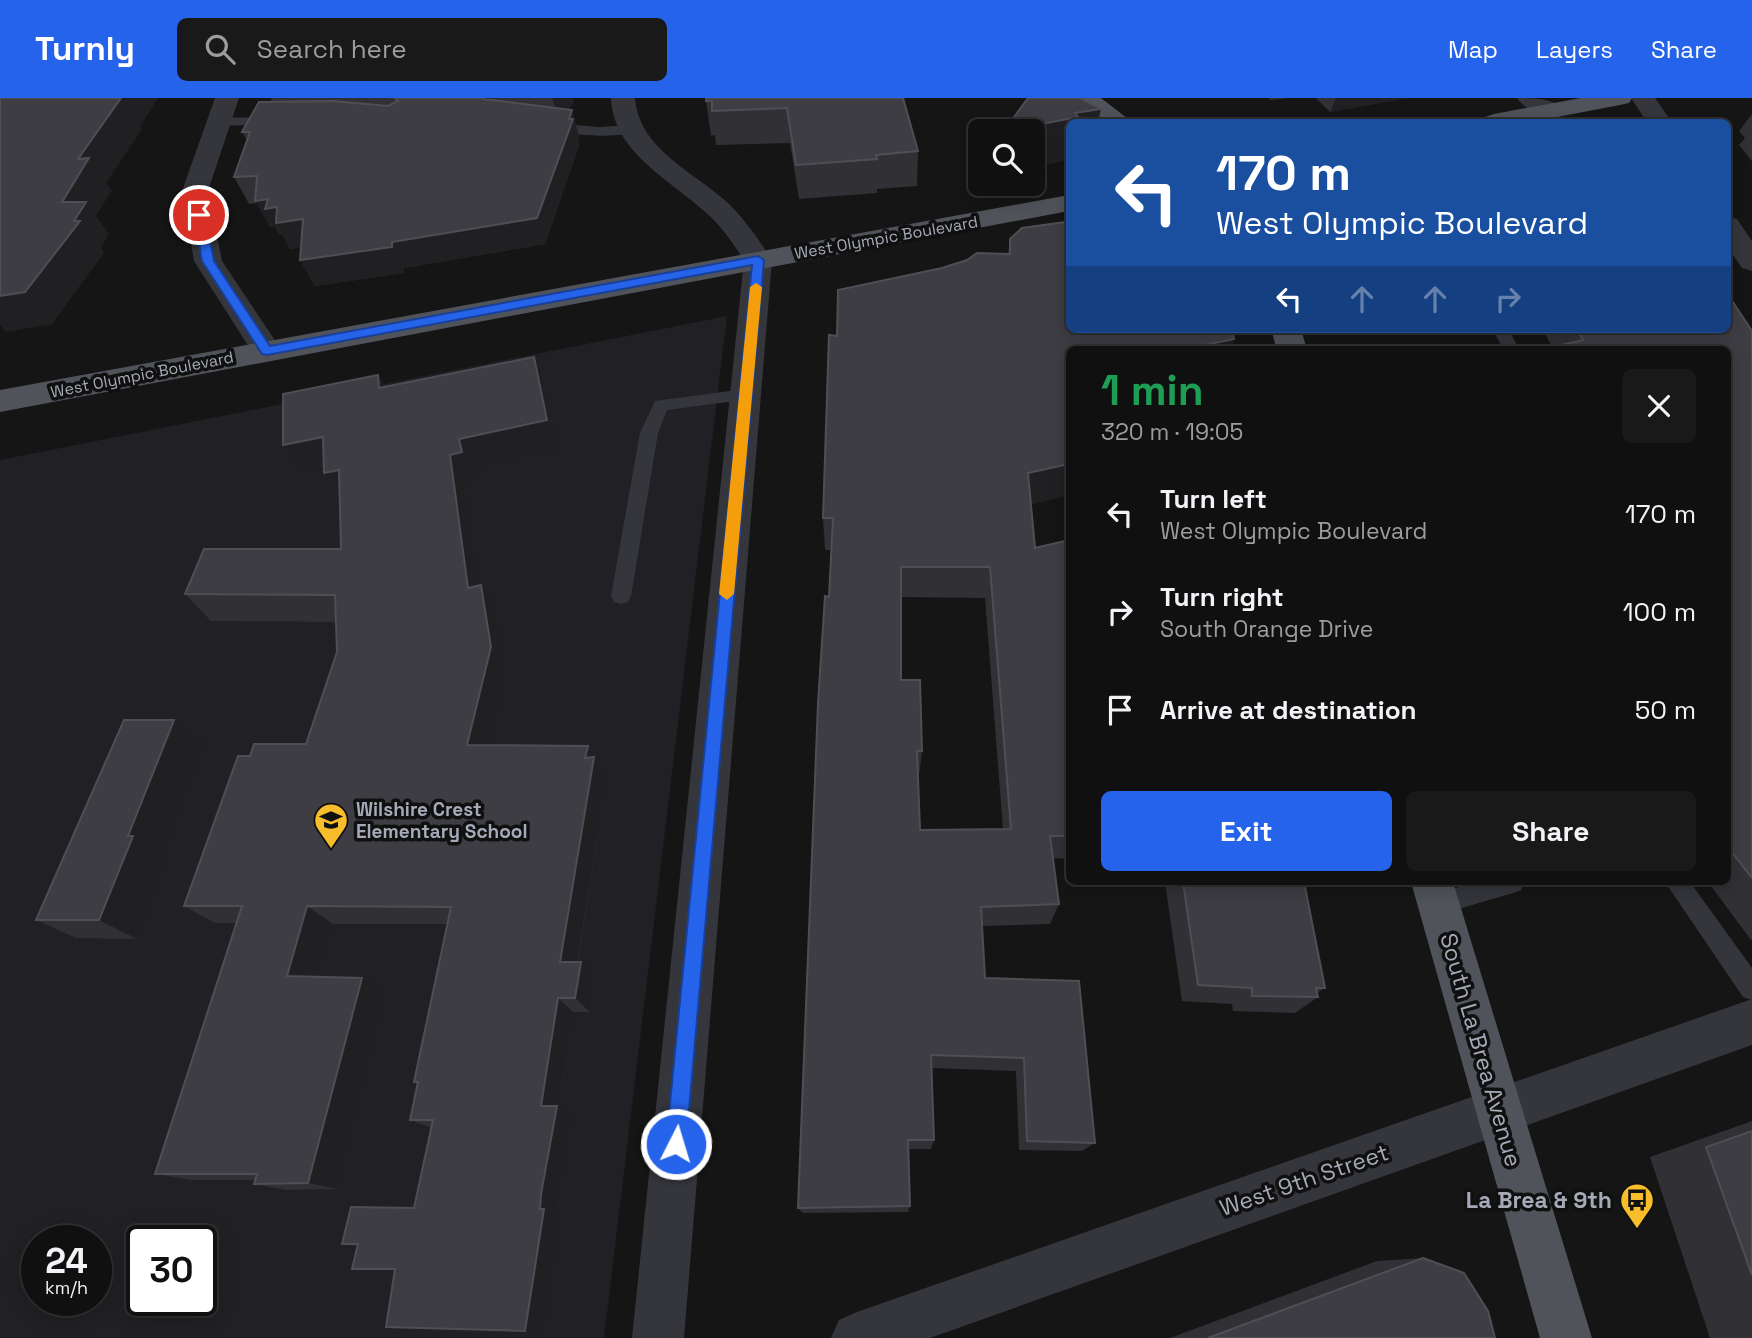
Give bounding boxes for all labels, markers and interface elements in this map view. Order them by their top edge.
search box [177,18,667,81]
text: Turnly [35,28,135,70]
icon: search [201,30,239,68]
text: Search here [257,32,407,66]
text: Map [1448,34,1498,65]
text: Layers [1536,34,1613,65]
text: Share [1651,34,1717,65]
map controls [968,119,1045,196]
button: search [968,119,1045,196]
text: 170 m [1216,142,1351,204]
icon: left [1101,147,1192,238]
pin [169,185,229,245]
icon: arrive [180,196,218,234]
text: West Olympic Boulevard [1216,203,1588,243]
street label: West Olympic Boulevard [793,211,979,264]
icon: left [1270,280,1308,318]
icon: ahead [1343,280,1381,318]
icon: ahead [1416,280,1454,318]
icon: right [1489,280,1527,318]
street label: West Olympic Boulevard [49,346,235,403]
text: 1 min [1101,364,1204,417]
button: close [1622,369,1696,443]
text: 320 m · 19:05 [1101,417,1243,447]
text: Turn left [1160,482,1267,516]
icon: left [1101,495,1139,533]
text: 170 m [1625,497,1696,531]
text: West Olympic Boulevard [1160,516,1427,546]
text: Turn right [1160,580,1284,614]
icon: right [1101,593,1139,631]
text: 100 m [1623,595,1696,629]
text: South Orange Drive [1160,614,1373,644]
icon: arrive [1101,691,1139,729]
text: Arrive at destination [1160,693,1417,727]
text: 50 m [1635,693,1696,727]
button: Exit [1101,791,1392,871]
button: Share [1406,791,1696,871]
place label: Wilshire Crest Elementary School [356,797,528,844]
school or university icon: Wilshire Crest Elementary School [312,801,350,850]
street label: South La Brea Avenue [1433,930,1529,1170]
position arrow [639,1107,713,1181]
street label: West 9th Street [1216,1137,1392,1223]
bus stop icon: La Brea & 9th [1618,1181,1656,1230]
place label: La Brea & 9th [1466,1185,1612,1215]
speed limit sign: 30 [126,1225,217,1316]
text: 24 [45,1239,88,1283]
text: km/h [45,1276,88,1299]

